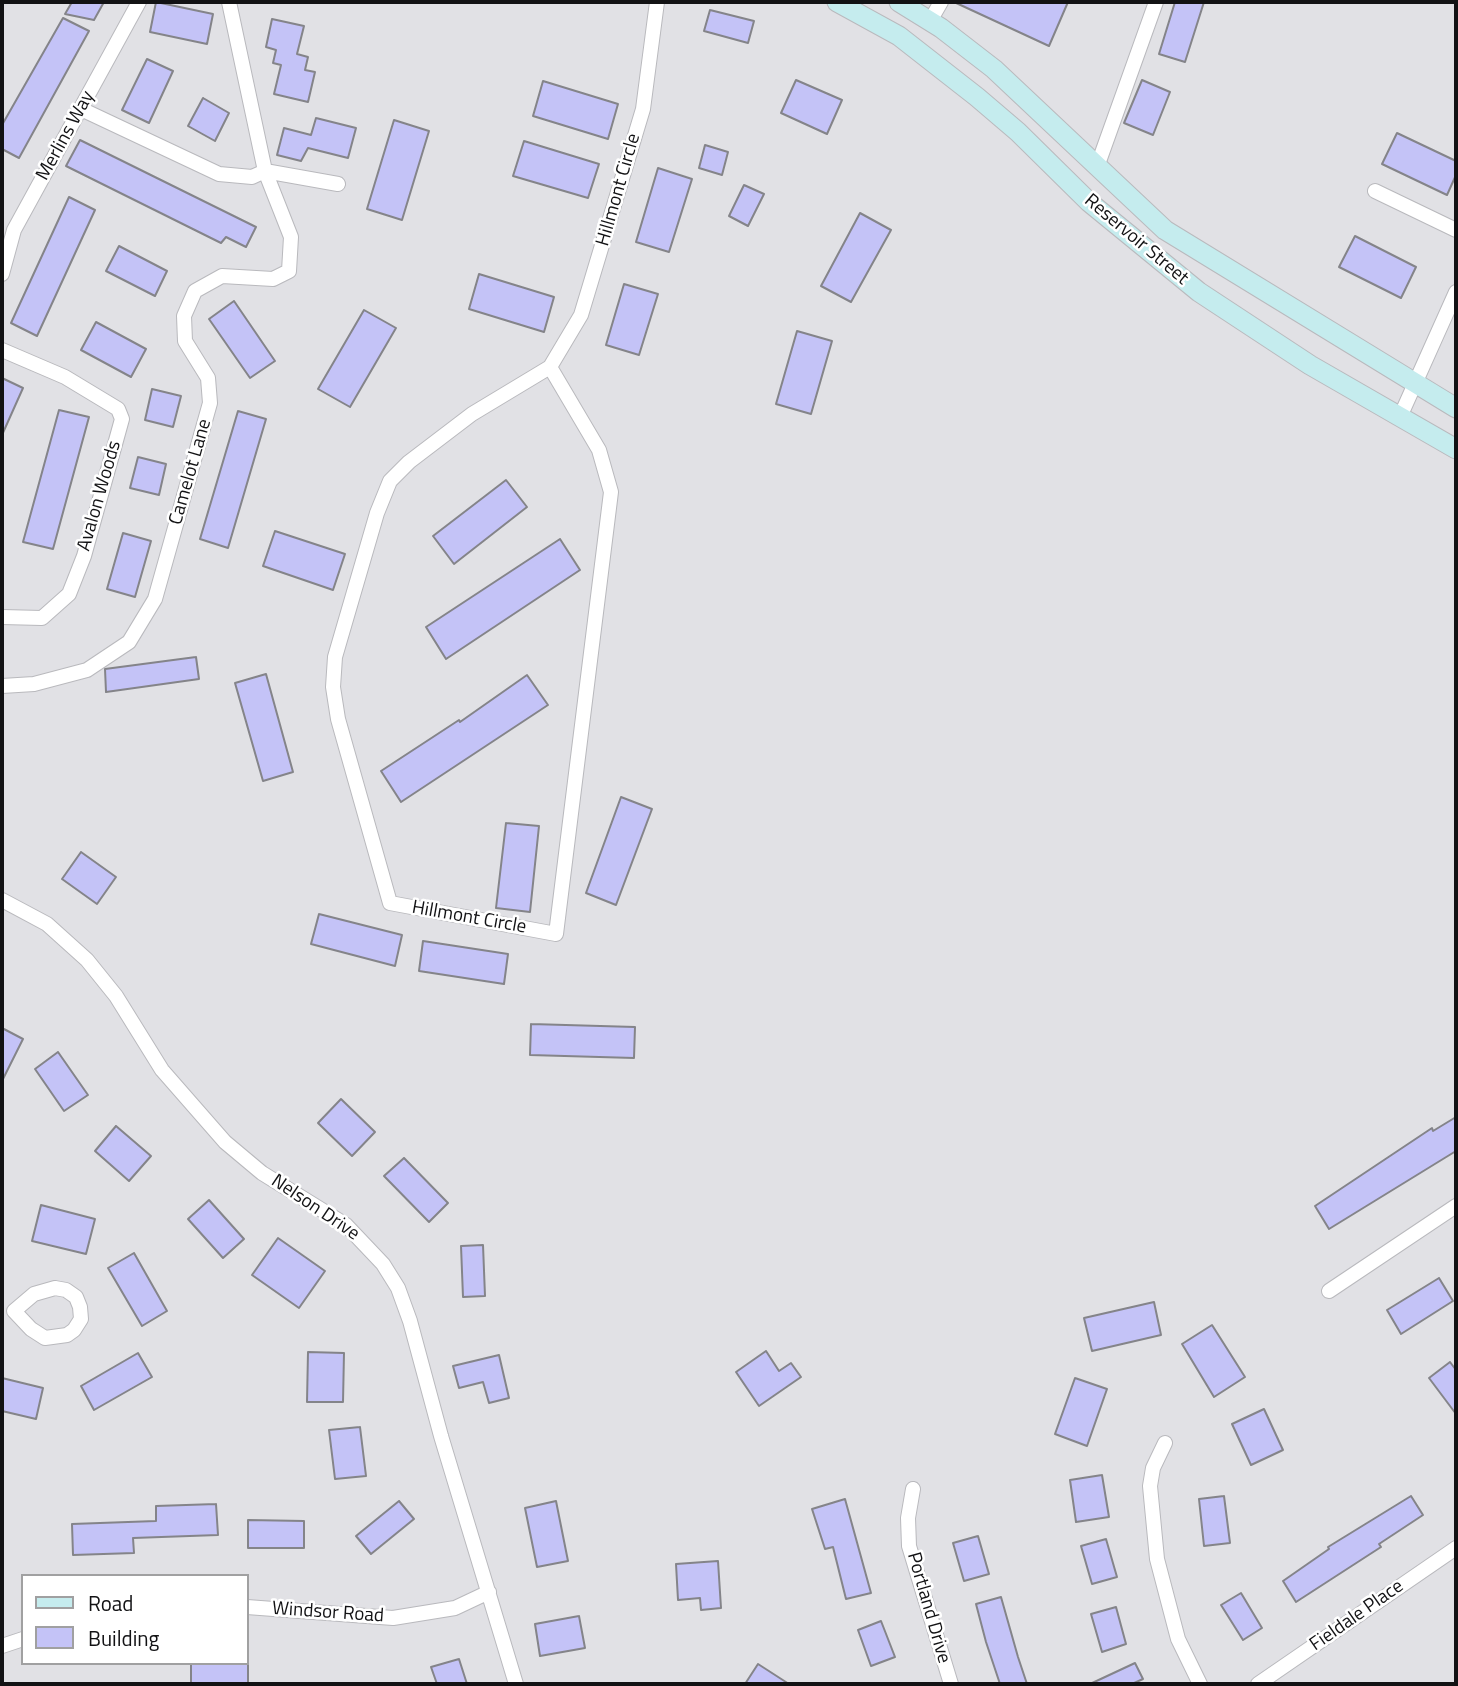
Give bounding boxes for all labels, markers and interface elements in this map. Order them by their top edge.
street label: Merlins Way [32,87,100,185]
street label: Hillmont Circle [592,131,646,249]
street label: Reservoir Street [1079,190,1193,290]
street label: Camelot Lane [165,416,217,528]
street label: Avalon Woods [73,438,127,554]
street label: Hillmont Circle [410,897,528,939]
street label: Nelson Drive [267,1170,363,1246]
street label: Portland Drive [901,1550,955,1666]
legend [21,1574,248,1665]
street label: Fieldale Place [1306,1575,1408,1657]
text: Road [88,1587,133,1619]
street label: Windsor Road [271,1598,385,1628]
text: Building [88,1622,159,1654]

